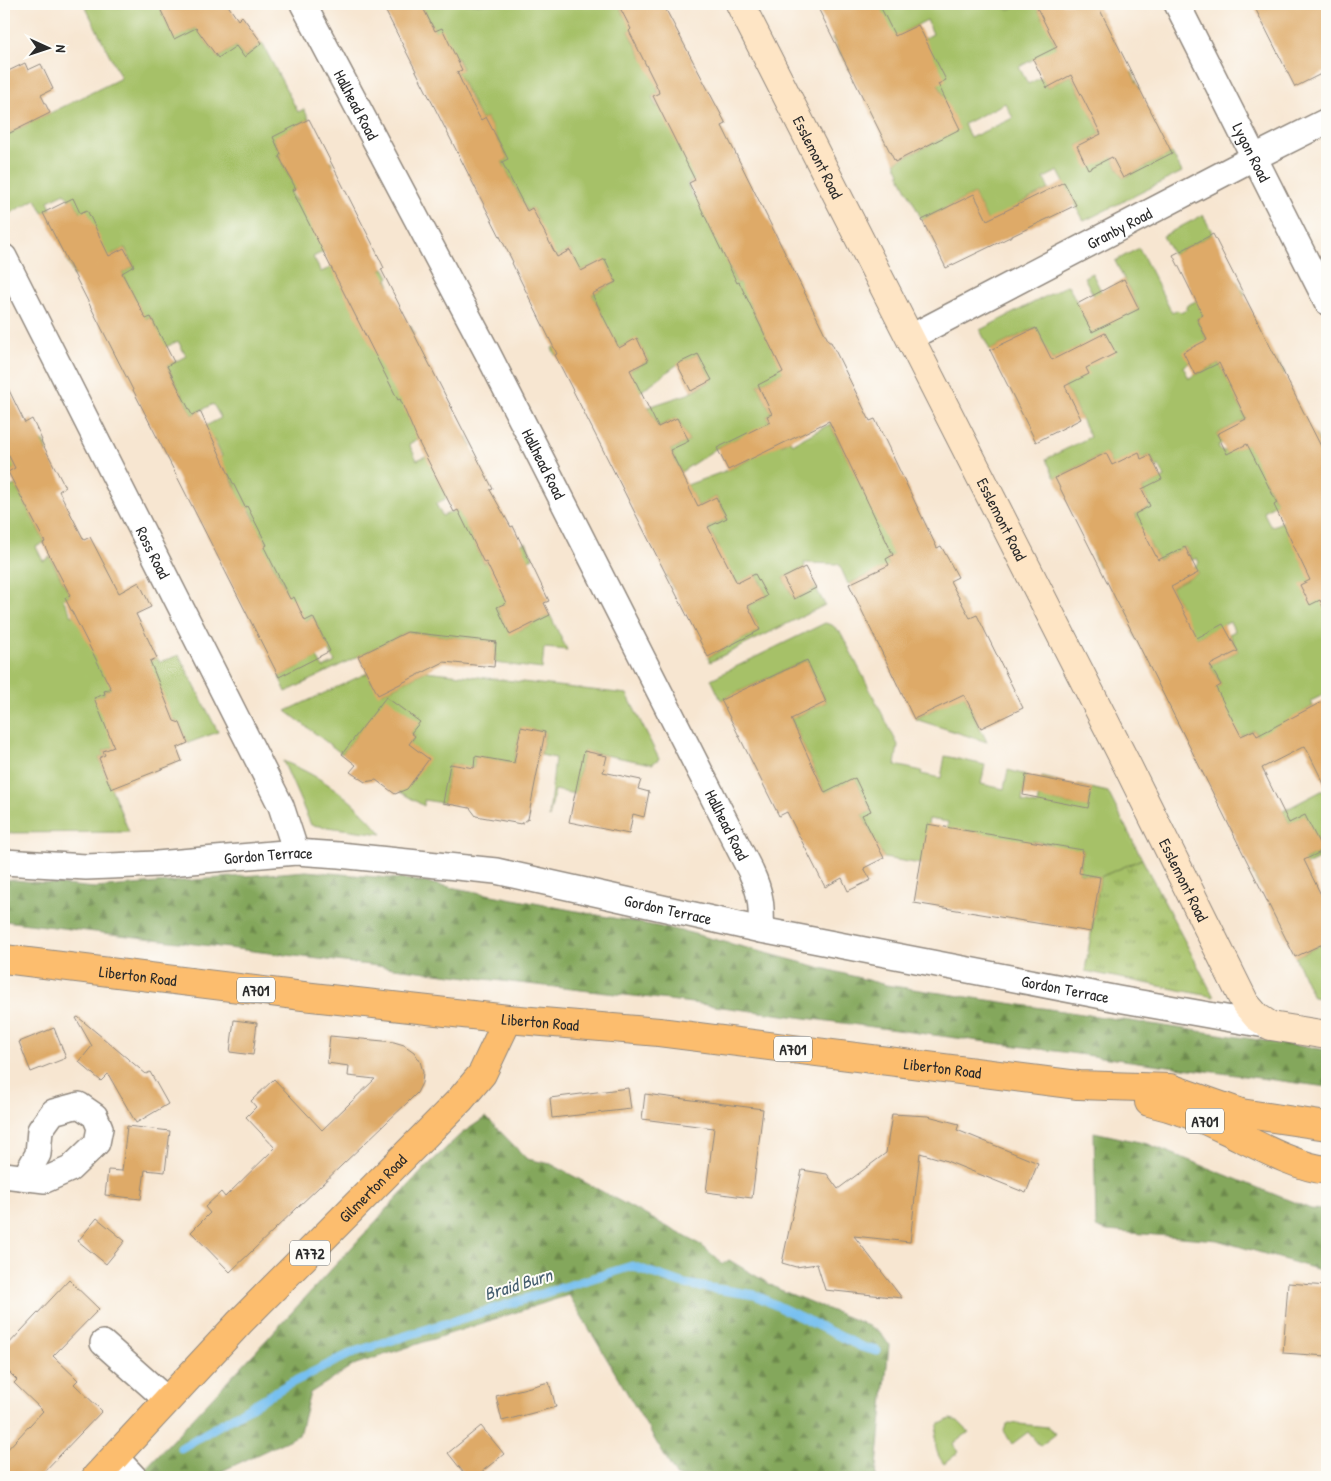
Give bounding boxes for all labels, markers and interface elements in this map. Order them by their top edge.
north arrow [22,22,72,72]
text: N [52,44,71,53]
street label: Hallhead Road [329,66,384,144]
street label: Esslemont Road [788,112,848,202]
street label: Lygon Road [1228,119,1276,186]
street label: Granby Road [1083,202,1156,254]
street label: Hallhead Road [517,425,571,503]
street label: Esslemont Road [972,474,1032,564]
street label: Ross Road [131,523,176,582]
street label: Hallhead Road [700,786,754,864]
street label: Esslemont Road [1154,835,1214,925]
street label: Gordon Terrace [223,841,314,869]
street label: Gordon Terrace [622,889,715,930]
street label: Liberton Road [98,960,178,991]
street label: Gordon Terrace [1019,970,1112,1008]
road number: A701 [237,978,275,1002]
street label: Liberton Road [500,1007,580,1036]
road number: A701 [774,1036,812,1062]
street label: Liberton Road [903,1052,983,1084]
road number: A701 [1186,1108,1224,1134]
street label: Gilmerton Road [334,1149,411,1227]
road number: A772 [290,1240,330,1266]
water label: Braid Burn [481,1261,557,1306]

